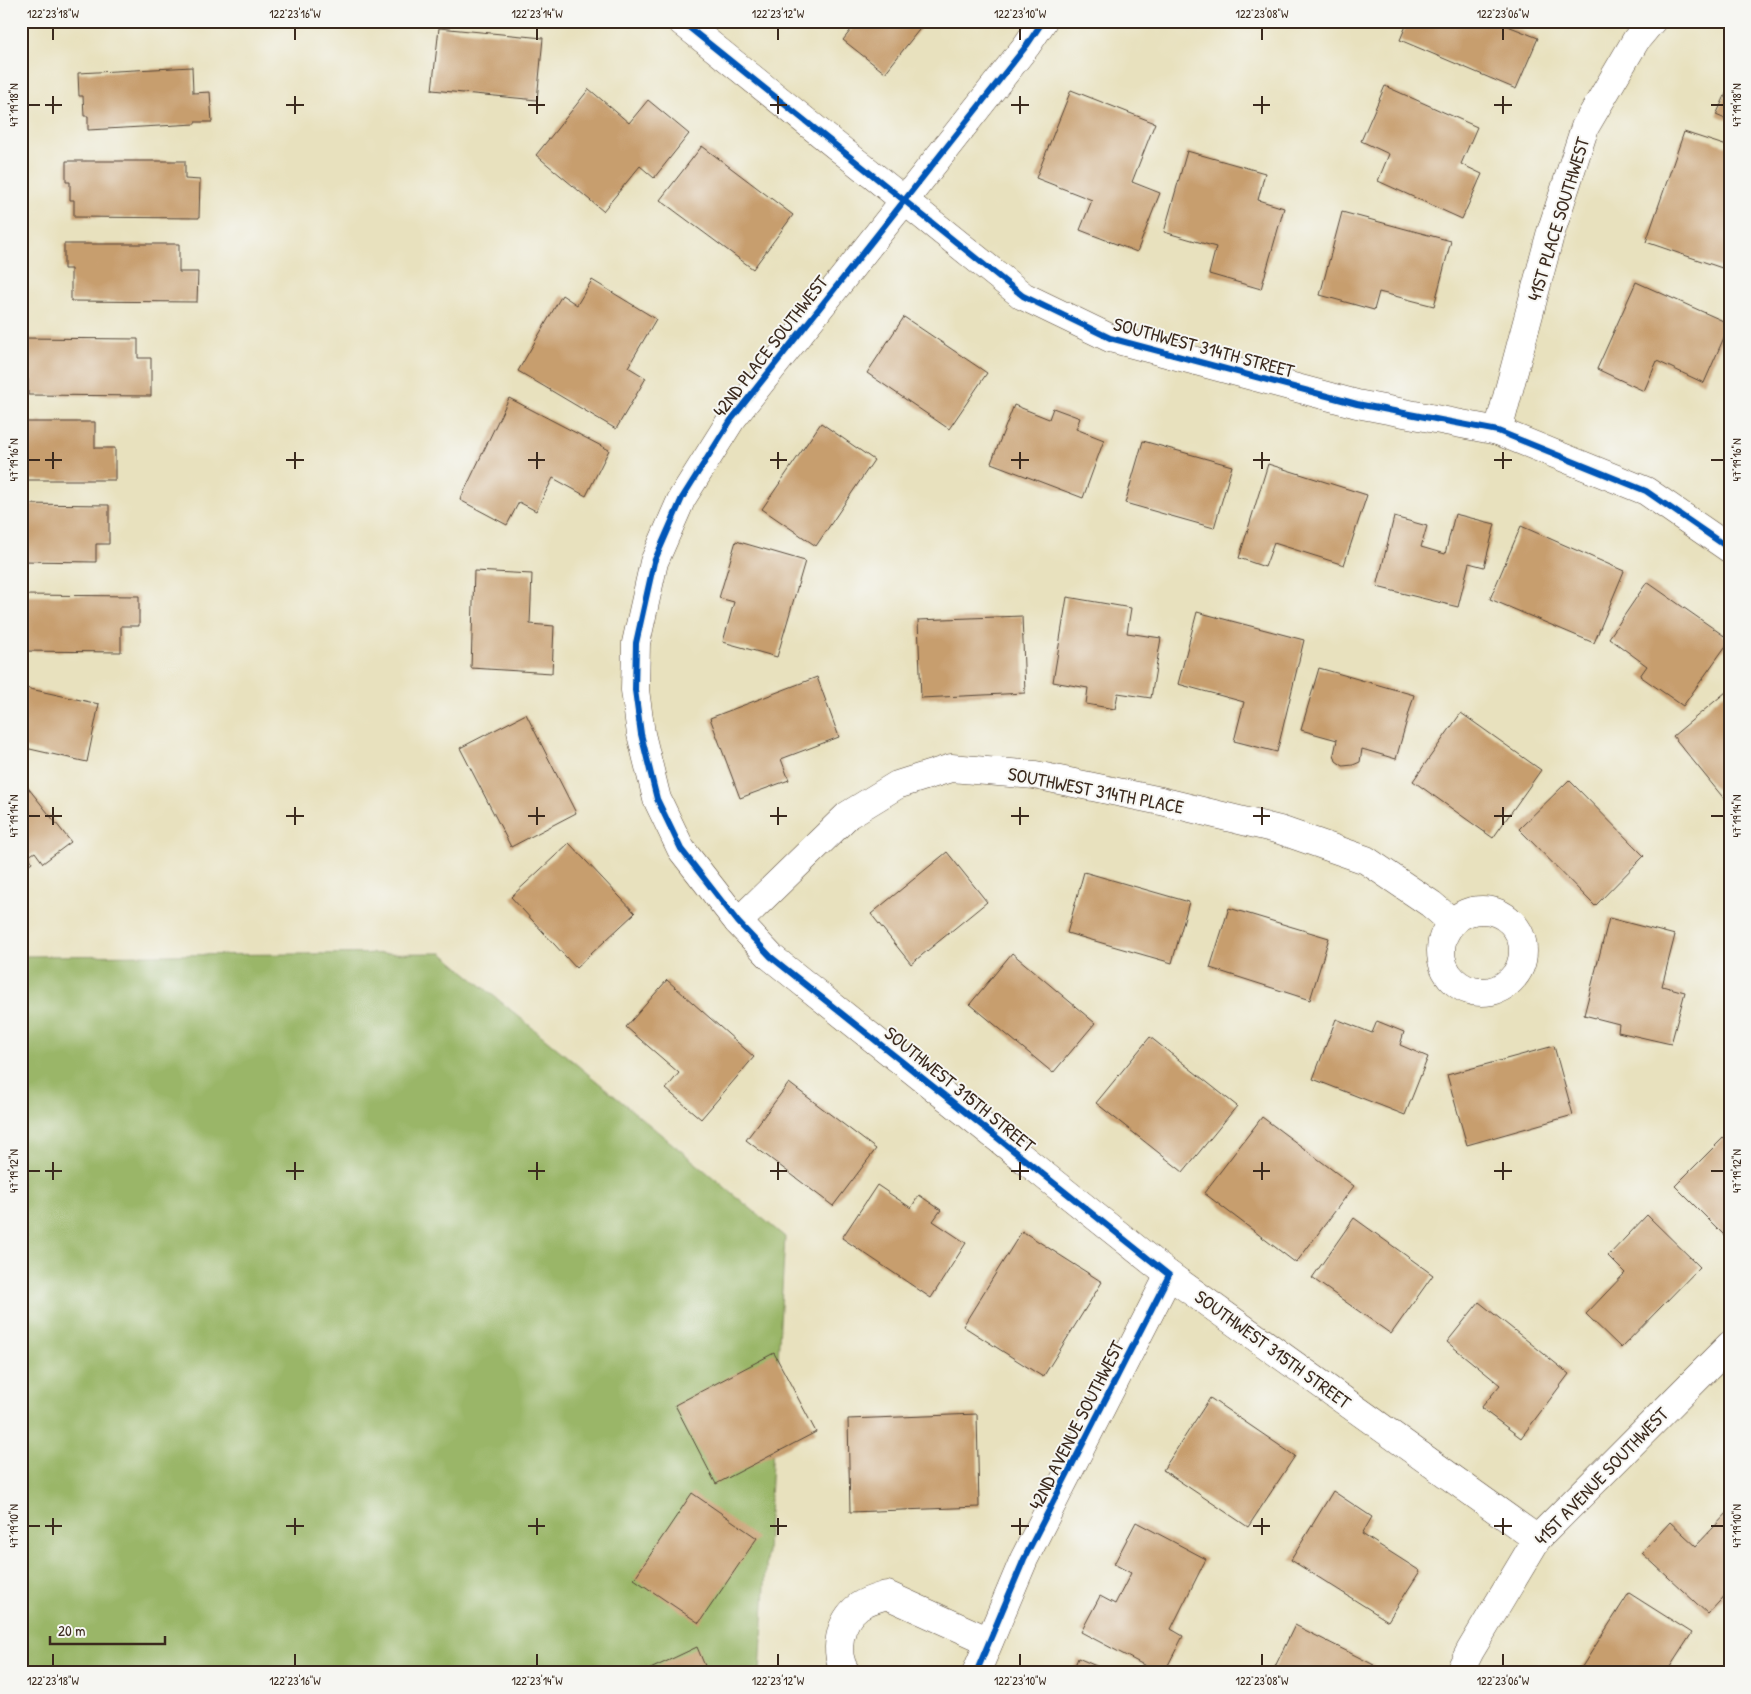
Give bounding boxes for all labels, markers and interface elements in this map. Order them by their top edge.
text: 122°23'18"W [27,5,80,22]
text: 122°23'16"W [269,5,321,22]
text: 122°23'14"W [511,5,563,22]
text: 122°23'12"W [752,5,805,22]
text: 122°23'10"W [994,5,1047,22]
text: 122°23'08"W [1236,5,1289,22]
text: 122°23'06"W [1477,5,1530,22]
text: 47°19'18"N [5,83,22,127]
text: 47°19'18"N [1728,83,1745,127]
street label: 41ST PLACE SOUTHWEST [1521,133,1596,304]
street label: 42ND PLACE SOUTHWEST [706,269,834,422]
street label: SOUTHWEST 314TH STREET [1111,310,1298,384]
text: 47°19'16"N [5,438,22,482]
text: 47°19'16"N [1728,438,1745,482]
street label: SOUTHWEST 314TH PLACE [1006,760,1187,820]
text: 47°19'14"N [5,795,22,837]
text: 47°19'14"N [1728,795,1745,837]
street label: SOUTHWEST 315TH STREET [879,1020,1042,1159]
text: 47°19'12"N [5,1149,22,1193]
text: 47°19'12"N [1728,1149,1745,1193]
street label: SOUTHWEST 315TH STREET [1190,1283,1357,1415]
street label: 42ND AVENUE SOUTHWEST [1022,1335,1130,1514]
street label: 41ST AVENUE SOUTHWEST [1528,1400,1675,1551]
text: 47°19'10"N [5,1504,22,1548]
text: 47°19'10"N [1728,1504,1745,1548]
scale bar [50,1614,165,1646]
text: 20 m [58,1620,85,1641]
text: 122°23'18"W [27,1672,80,1689]
text: 122°23'16"W [269,1672,321,1689]
text: 122°23'14"W [511,1672,563,1689]
text: 122°23'12"W [752,1672,805,1689]
text: 122°23'10"W [994,1672,1047,1689]
text: 122°23'08"W [1236,1672,1289,1689]
text: 122°23'06"W [1477,1672,1530,1689]

